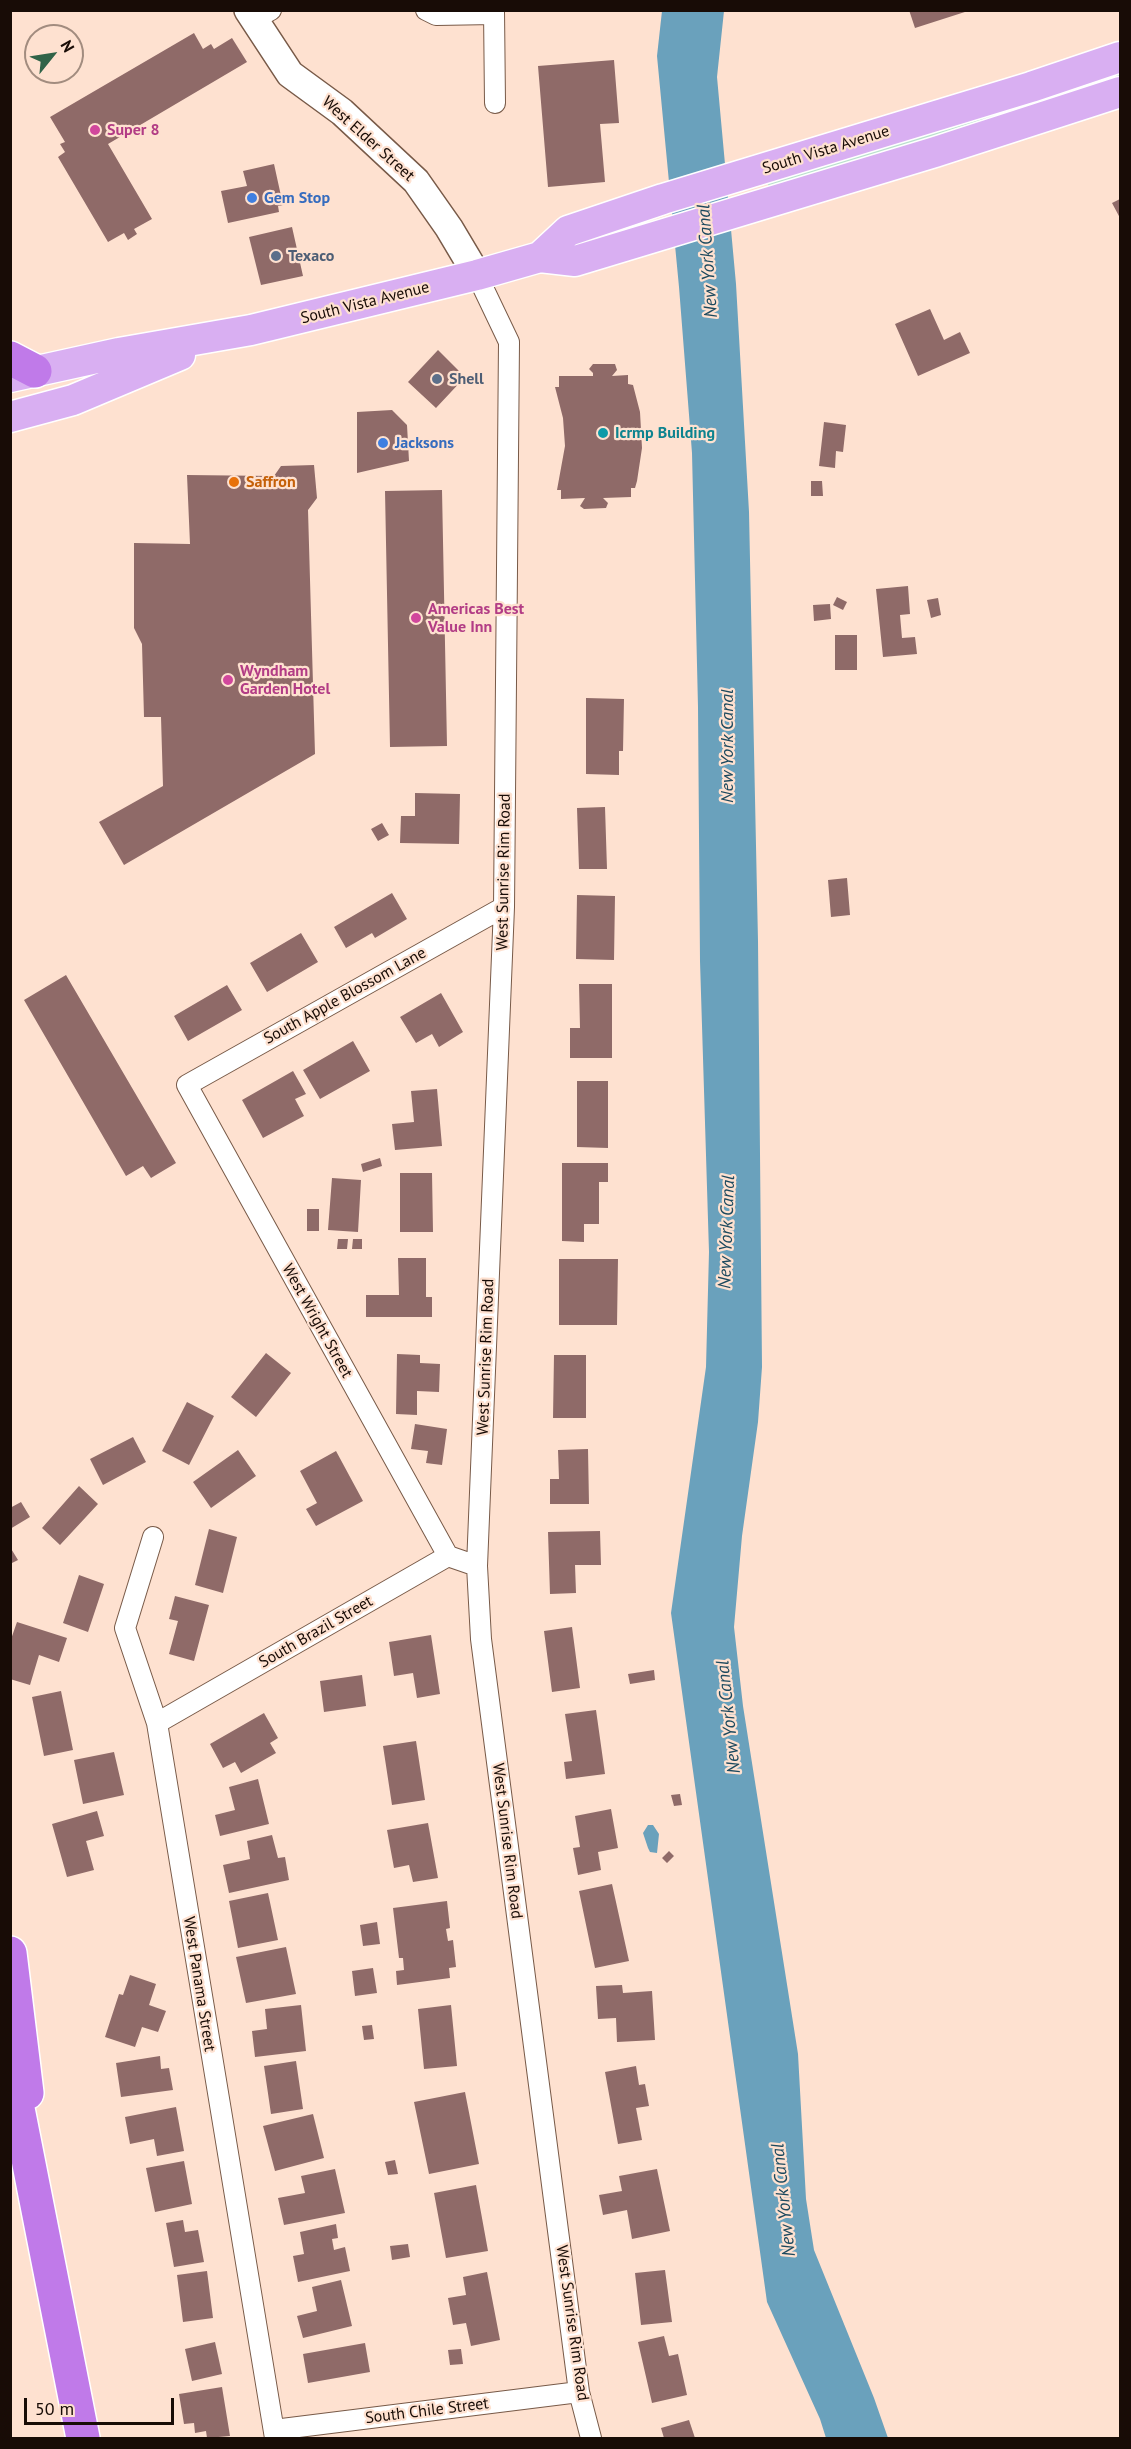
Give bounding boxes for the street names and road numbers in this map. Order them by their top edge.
street label: West Elder Street [318,92,418,186]
street label: South Vista Avenue [760,122,892,178]
street label: South Vista Avenue [299,278,431,328]
street label: West Sunrise Rim Road [493,793,515,951]
street label: South Apple Blossom Lane [261,943,429,1049]
street label: West Wright Street [278,1261,356,1381]
street label: West Sunrise Rim Road [474,1278,498,1436]
street label: South Brazil Street [256,1592,376,1672]
street label: West Sunrise Rim Road [488,1762,526,1920]
street label: West Panama Street [179,1915,219,2053]
street label: West Sunrise Rim Road [552,2244,592,2402]
street label: South Chile Street [364,2394,490,2428]

